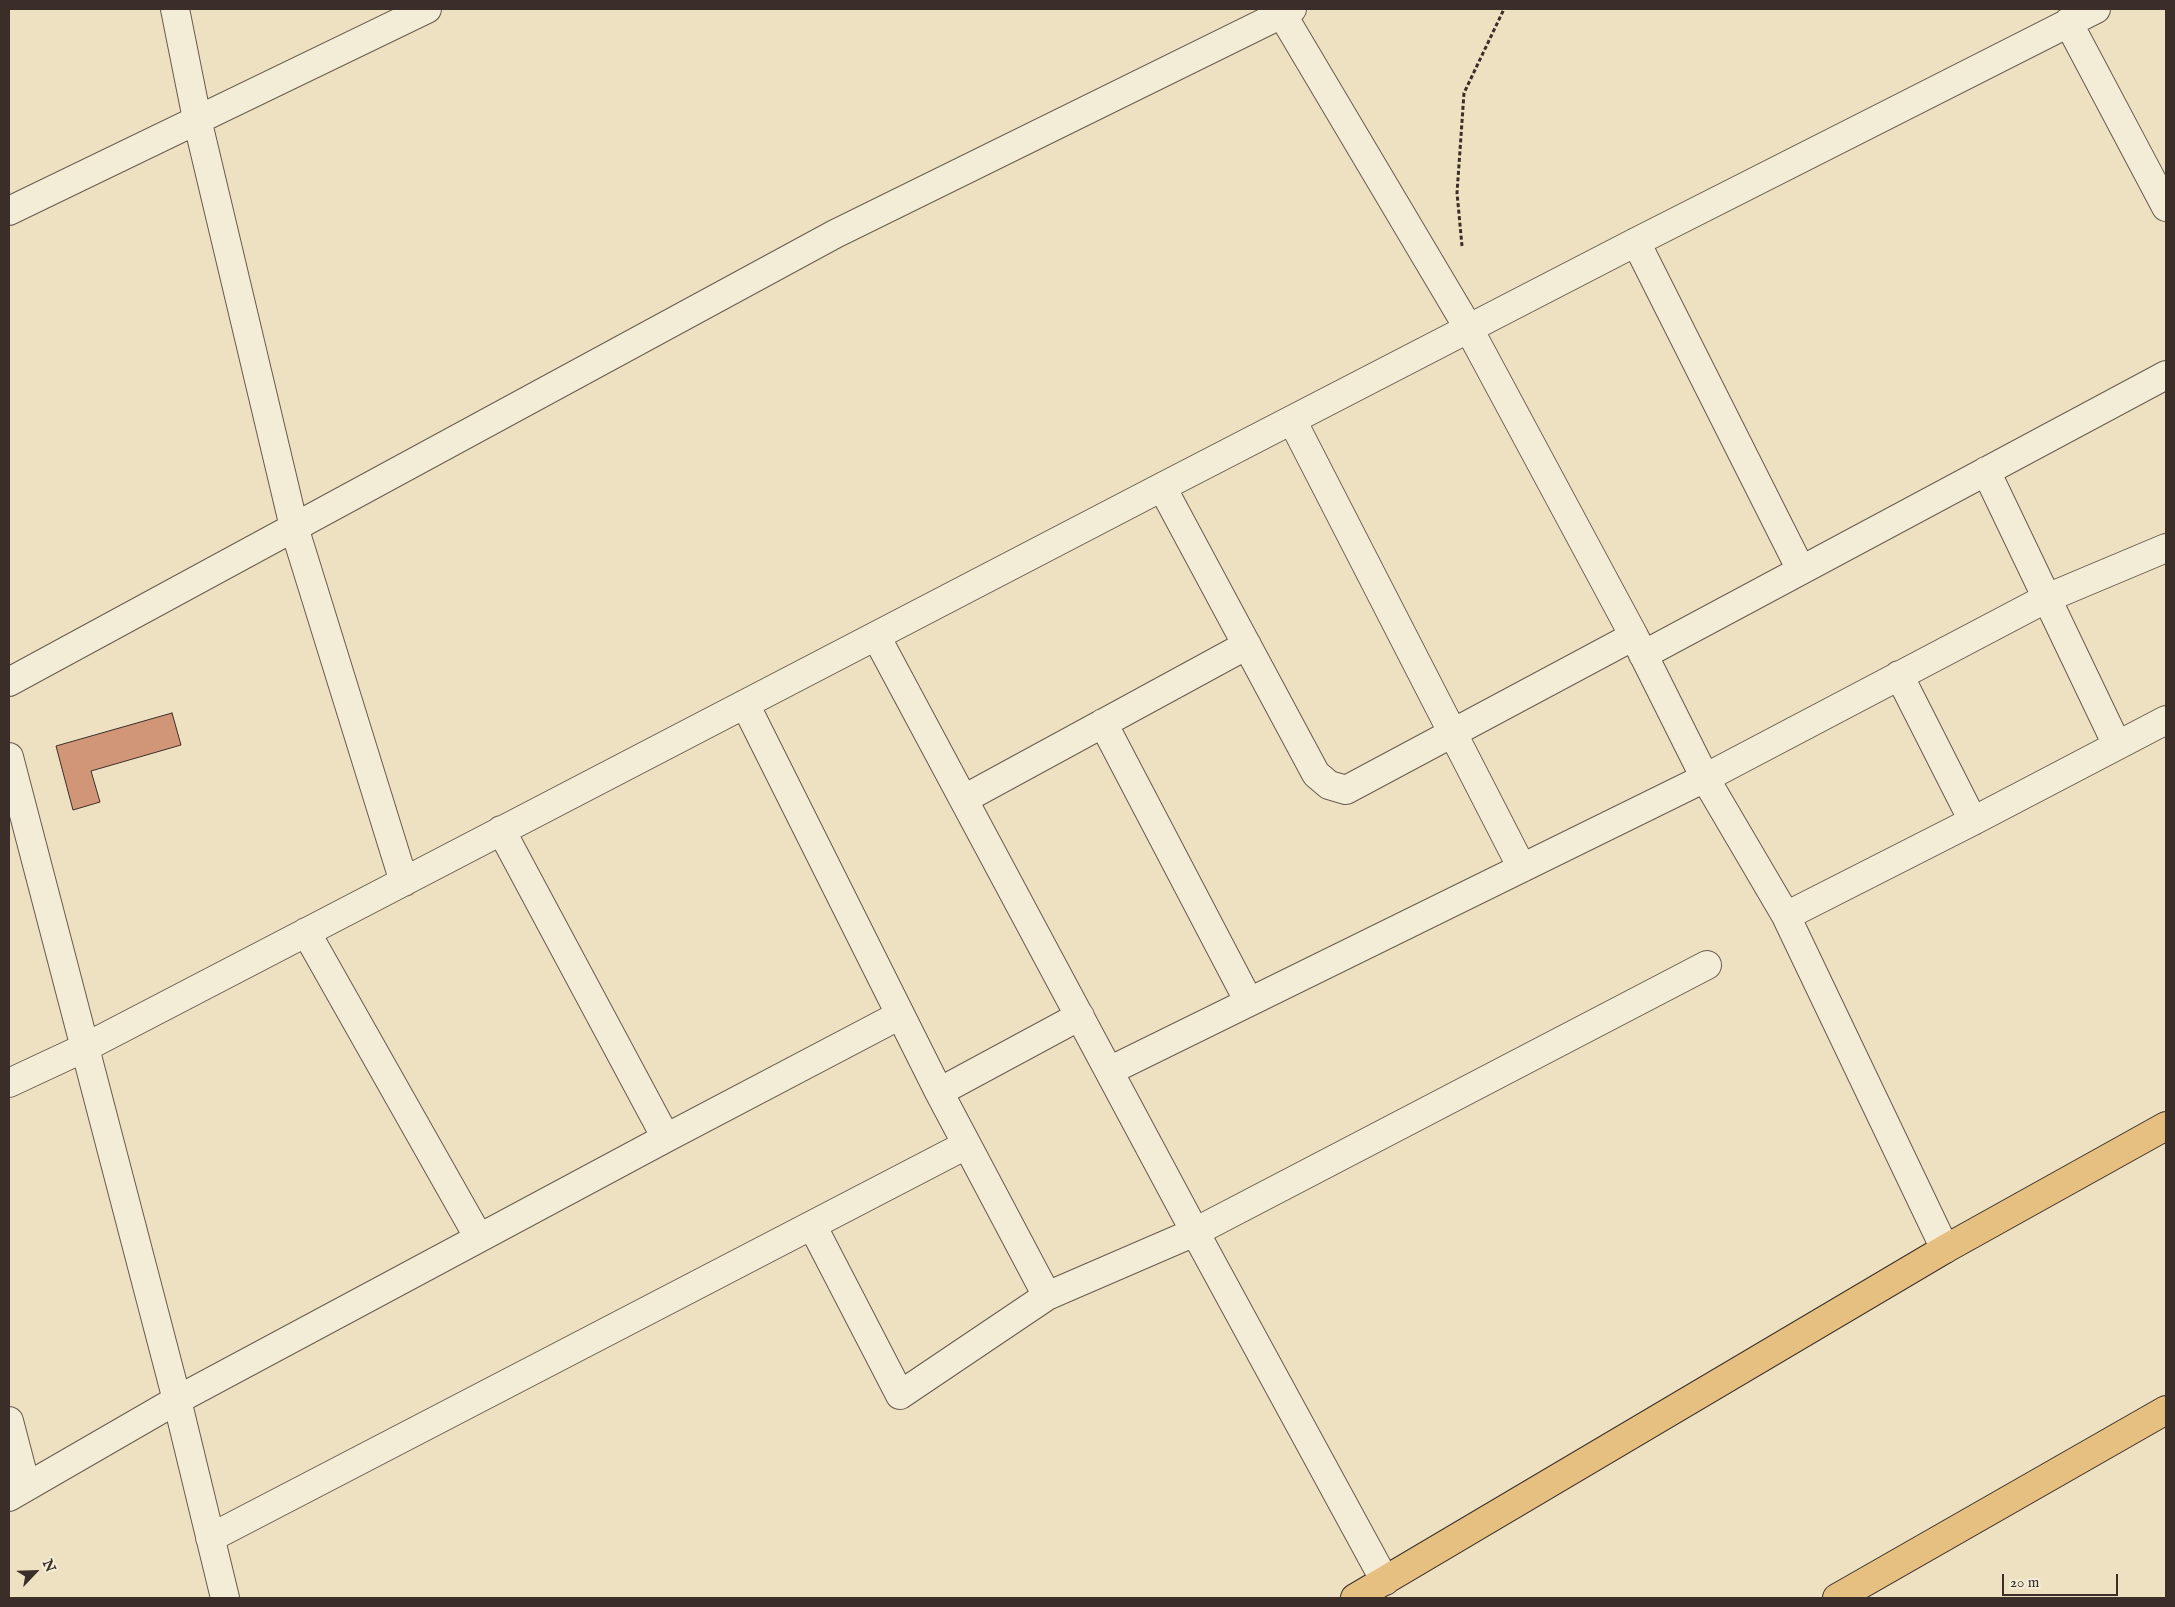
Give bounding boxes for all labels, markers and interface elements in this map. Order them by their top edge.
north arrow [10,1547,60,1597]
text: N [38,1557,59,1575]
scale bar [2005,1564,2121,1596]
text: 20 m [2010,1573,2039,1592]

